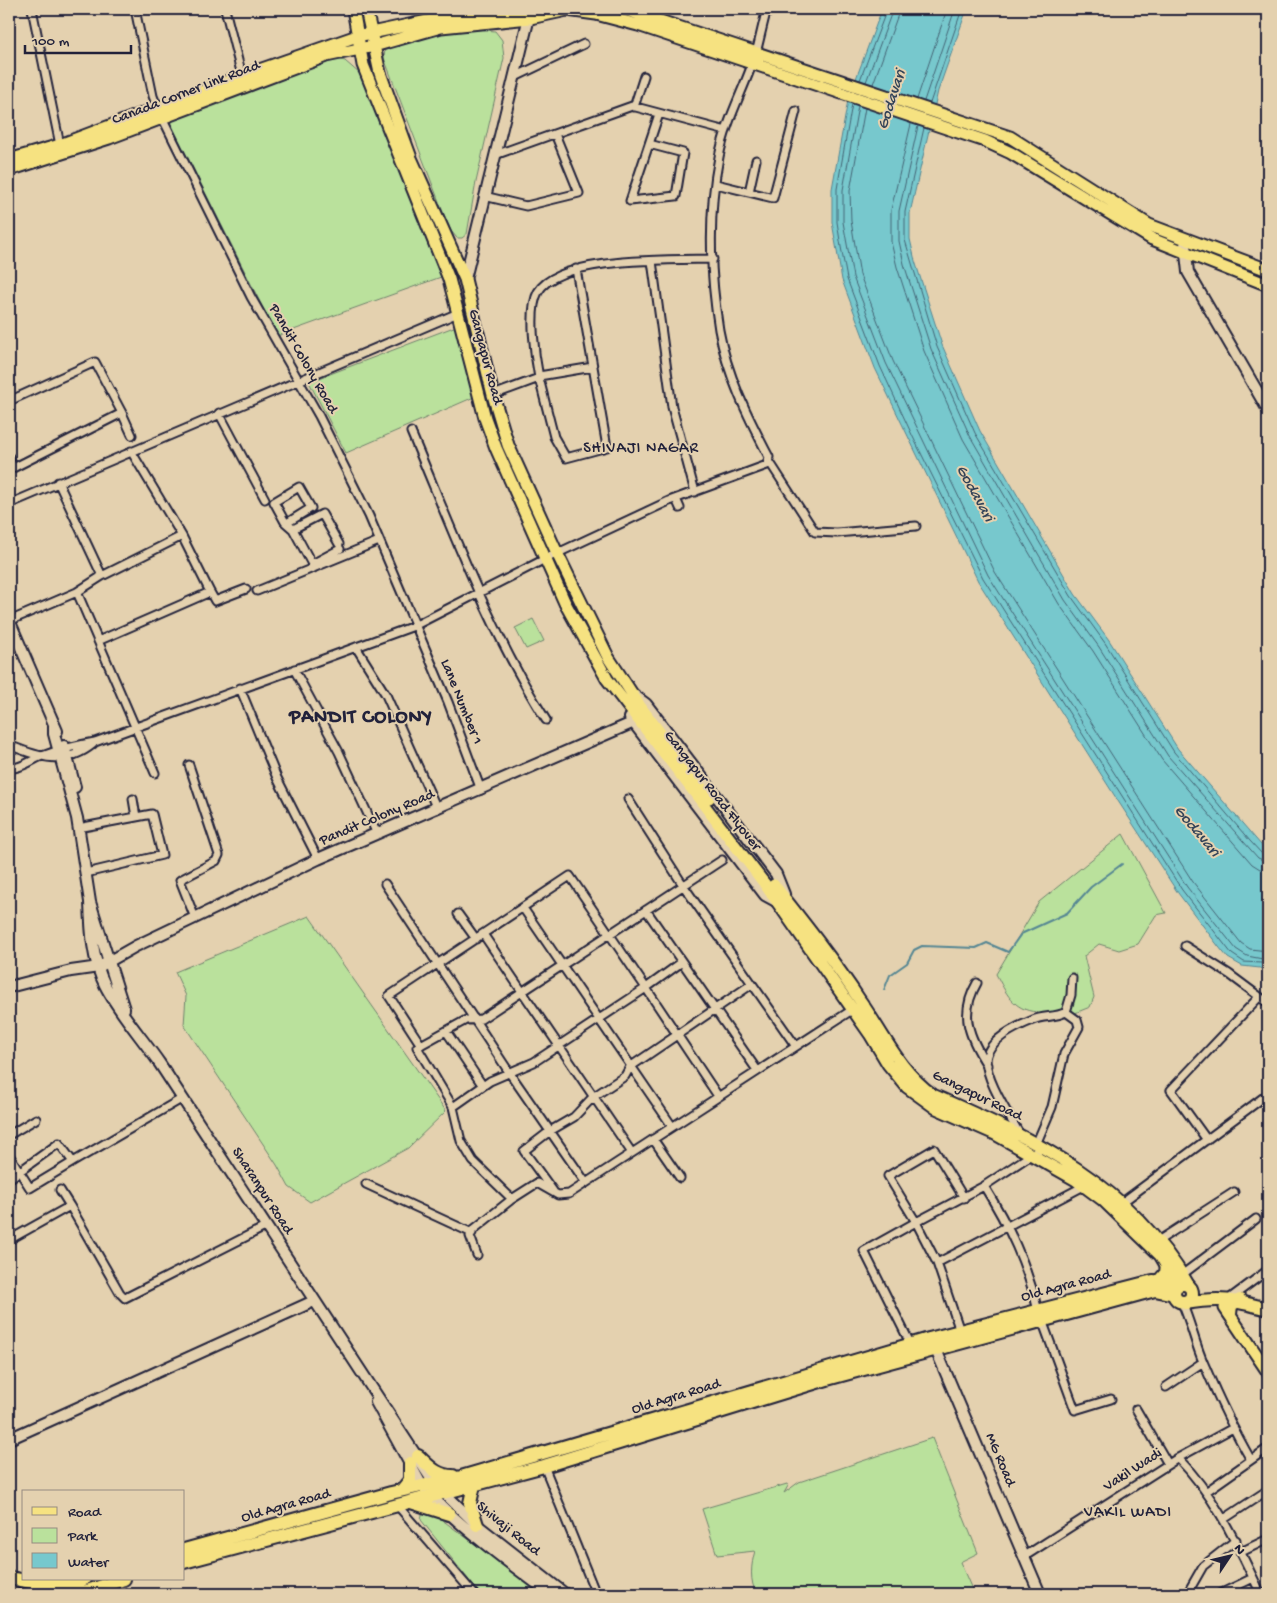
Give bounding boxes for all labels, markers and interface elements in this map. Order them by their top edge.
scale bar [25,22,131,54]
text: 100 m [31,33,70,51]
street label: Canada Corner Link Road [110,56,263,129]
water label: Godavari [874,66,912,132]
street label: Pandit Colony Road [264,300,342,418]
street label: Gangapur Road [464,307,507,408]
district label: SHIVAJI NAGAR [583,440,699,459]
water label: Godavari [951,462,998,527]
street label: Lane Number 1 [436,657,486,747]
district label: PANDIT COLONY [288,707,433,730]
street label: Gangapur Road Flyover [660,727,765,856]
street label: Pandit Colony Road [316,785,438,851]
water label: Godavari [1169,802,1224,863]
street label: Gangapur Road [929,1066,1026,1126]
street label: Sharanpur Road [227,1144,297,1239]
street label: Old Agra Road [1019,1265,1114,1307]
street label: Old Agra Road [629,1375,724,1419]
street label: MG Road [981,1431,1020,1490]
street label: Vakil Wadi [1099,1444,1166,1496]
street label: Old Agra Road [239,1484,334,1527]
legend [22,1490,185,1580]
street label: Shivaji Road [472,1498,545,1561]
text: Road [68,1504,102,1522]
district label: VAKIL WADI [1083,1504,1172,1523]
text: Park [67,1528,98,1546]
north arrow [1204,1530,1254,1580]
text: N [1229,1541,1248,1559]
text: Water [68,1554,110,1572]

